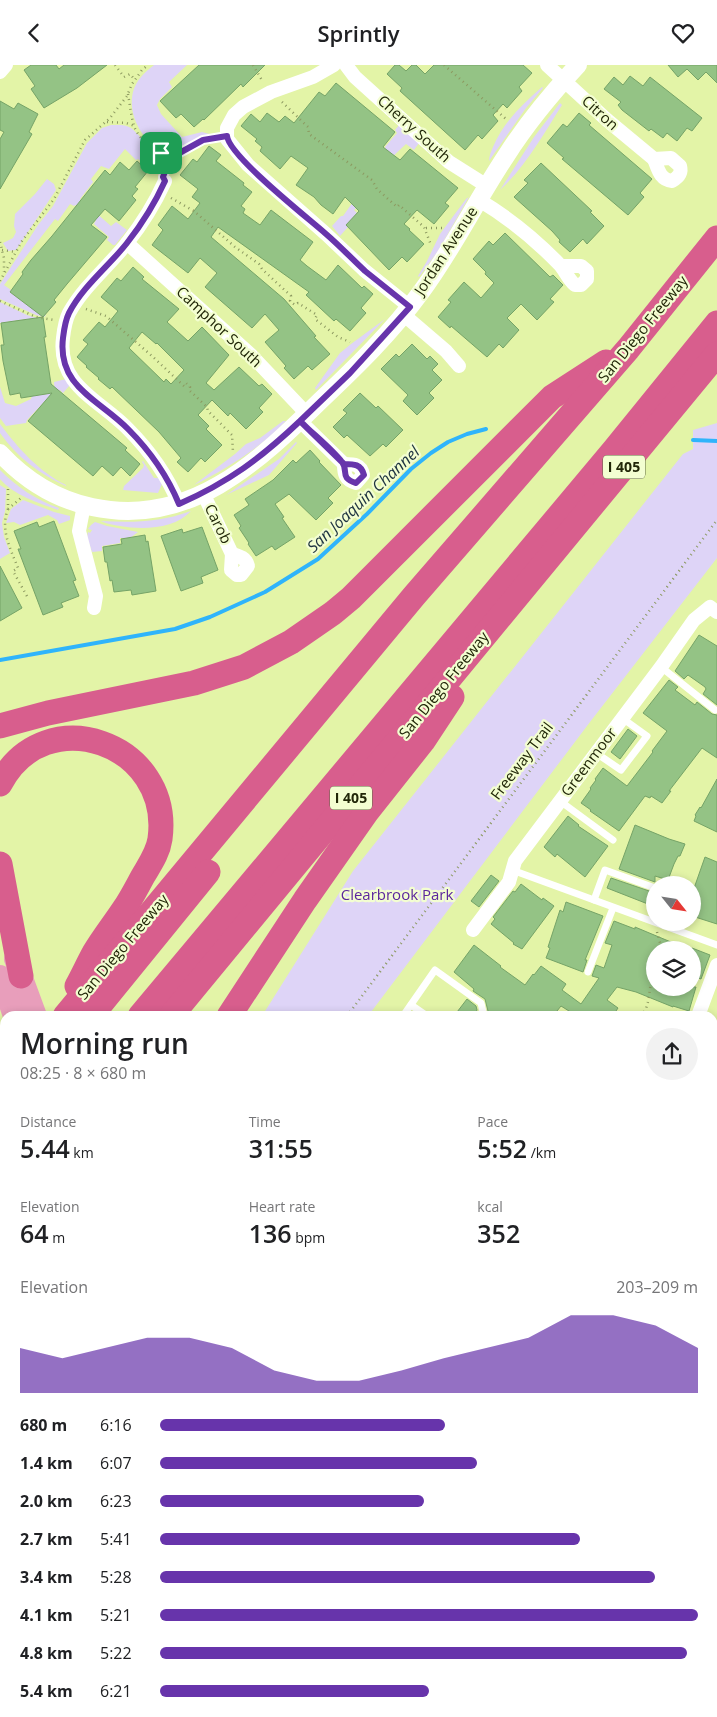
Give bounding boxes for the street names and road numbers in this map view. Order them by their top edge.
street label: Cherry South [374,90,455,166]
street label: Citron [578,90,623,134]
street label: Jordan Avenue [408,202,481,300]
street label: San Diego Freeway [593,270,692,386]
street label: Camphor South [173,281,267,371]
road number: I 405 [603,456,645,479]
street label: Carob [201,500,237,547]
street label: San Diego Freeway [394,626,493,742]
street label: Freeway Trail [485,717,557,803]
street label: Greenmoor [556,723,621,800]
road number: I 405 [330,786,372,809]
street label: San Diego Freeway [72,889,173,1003]

